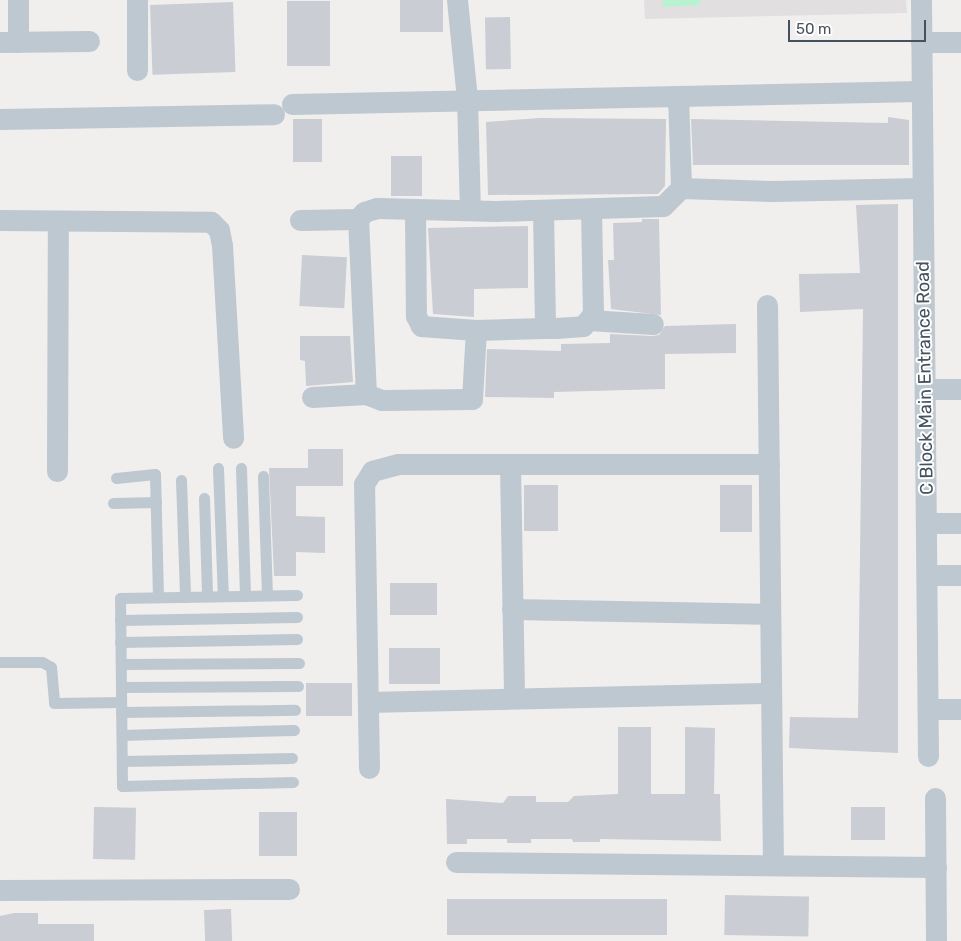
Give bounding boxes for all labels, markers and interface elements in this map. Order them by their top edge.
scale bar [791,10,928,42]
text: 50 m [796,20,831,38]
street label: C Block Main Entrance Road [912,261,938,495]

